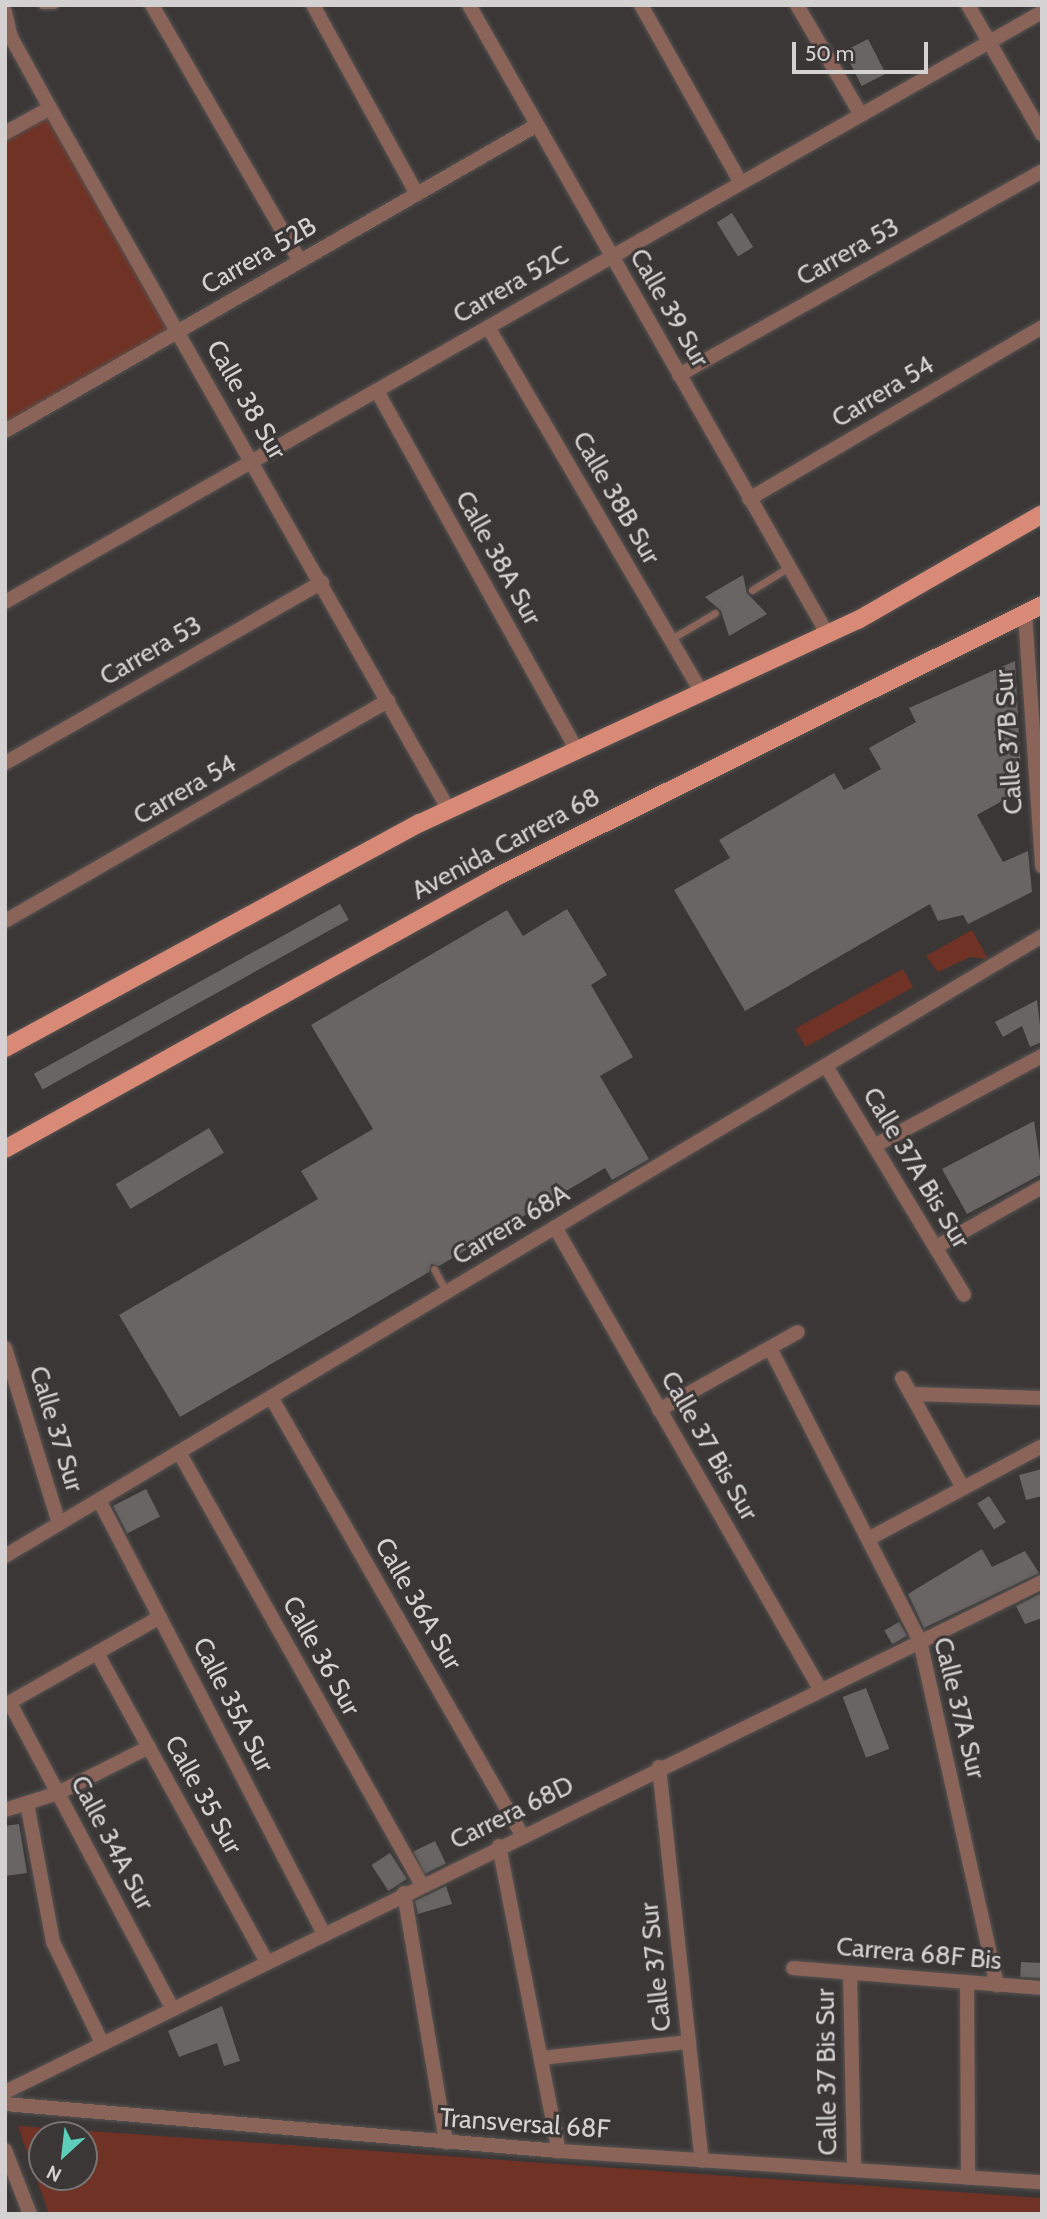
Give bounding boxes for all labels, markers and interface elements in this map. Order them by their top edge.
scale bar [795,28,932,72]
text: 50 m [805,41,854,66]
street label: Carrera 52B [196,211,322,301]
street label: Carrera 53 [791,211,905,293]
street label: Carrera 52C [448,239,574,331]
street label: Calle 39 Sur [623,243,715,373]
street label: Calle 38 Sur [199,335,293,465]
street label: Carrera 54 [826,349,940,435]
street label: Calle 38B Sur [566,426,666,570]
street label: Calle 38A Sur [448,486,548,630]
street label: Carrera 53 [95,609,207,693]
street label: Calle 37B Sur [988,668,1030,816]
street label: Carrera 54 [128,748,242,832]
street label: Avenida Carrera 68 [407,781,605,907]
street label: Calle 37A Bis Sur [856,1082,976,1254]
street label: Carrera 68A [447,1178,575,1272]
street label: Calle 37 Sur [22,1362,90,1496]
street label: Calle 37 Bis Sur [654,1366,764,1526]
street label: Calle 36A Sur [368,1532,468,1676]
street label: Calle 36 Sur [276,1591,366,1721]
street label: Calle 35A Sur [186,1633,280,1777]
street label: Calle 37A Sur [926,1634,992,1782]
street label: Calle 35 Sur [158,1730,248,1860]
street label: Carrera 68D [445,1770,579,1856]
street label: Calle 34A Sur [64,1771,160,1915]
street label: Calle 37 Sur [634,1901,678,2033]
street label: Carrera 68F Bis [835,1931,1003,1977]
street label: Calle 37 Bis Sur [810,1988,844,2156]
street label: Transversal 68F [439,2102,611,2146]
north arrow [28,2121,98,2191]
text: N [43,2160,65,2187]

